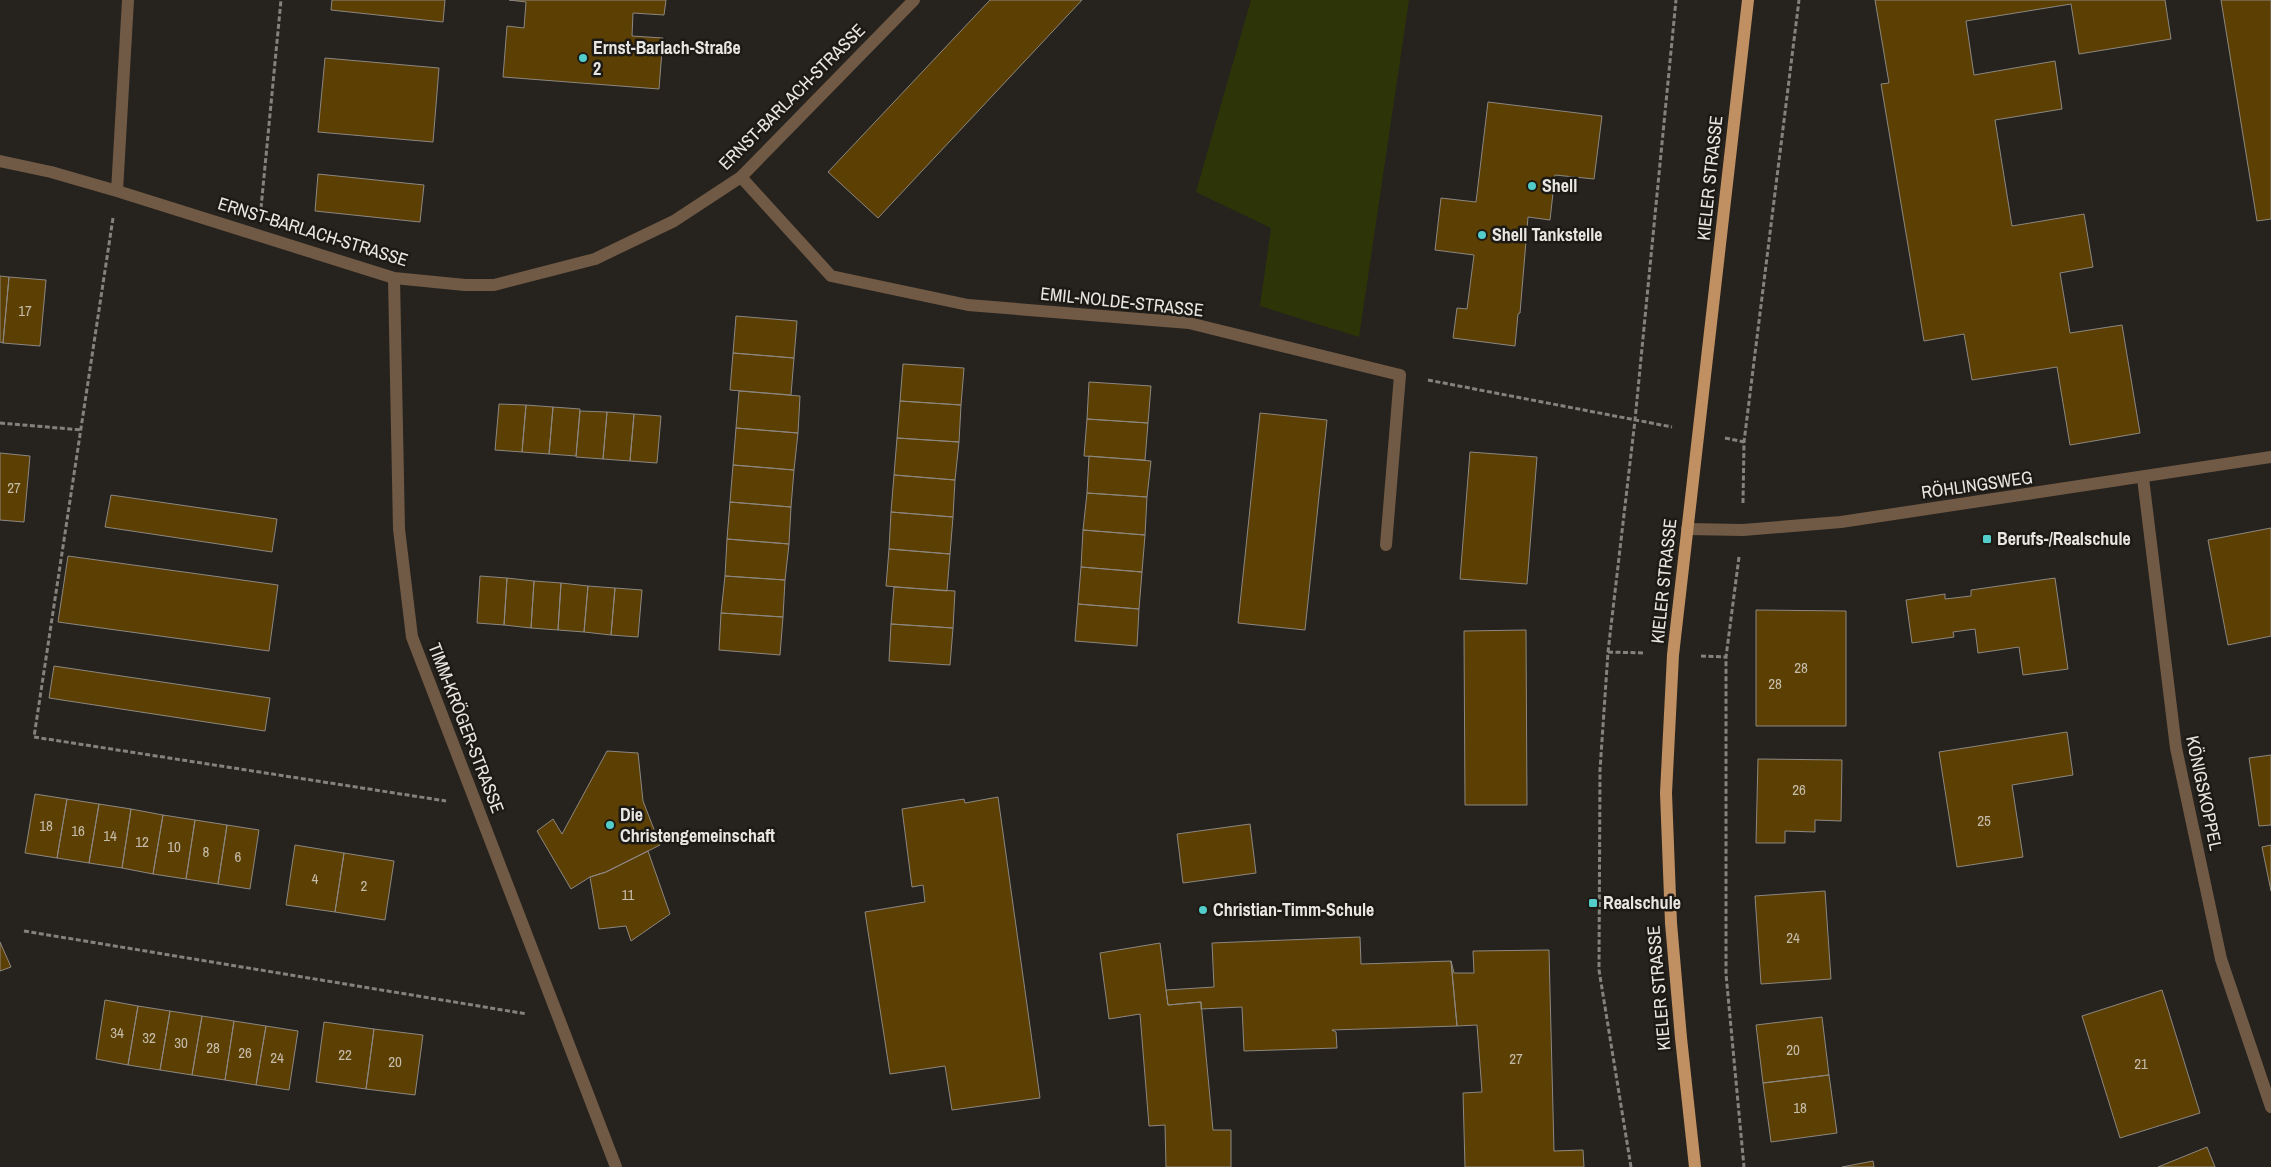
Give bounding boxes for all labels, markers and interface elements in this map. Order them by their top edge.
street label: ERNST-BARLACH-STRASSE [713,18,870,175]
place label: Ernst-Barlach-Straße 2 [593,35,741,81]
marker: Ernst-Barlach-Straße 2 [577,52,589,64]
street label: KIELER STRASSE [1691,114,1728,242]
place label: Shell [1542,173,1577,198]
marker: Shell [1526,180,1538,192]
street label: ERNST-BARLACH-STRASSE [215,191,411,272]
place label: Shell Tankstelle [1492,222,1603,247]
marker: Shell Tankstelle [1476,229,1488,241]
street label: EMIL-NOLDE-STRASSE [1039,280,1205,323]
house number: 17 [18,300,32,321]
street label: RÖHLINGSWEG [1920,464,2034,505]
house number: 27 [7,477,21,498]
street label: KIELER STRASSE [1645,517,1682,645]
place label: Berufs-/Realschule [1997,526,2131,551]
marker: Berufs-/Realschule [1981,533,1993,545]
street label: TIMM-KRÖGER-STRASSE [422,639,510,817]
house number: 28 [1794,657,1808,678]
house number: 28 [1768,673,1782,694]
street label: KÖNIGSKOPPEL [2180,733,2229,852]
house number: 26 [1792,779,1806,800]
place label: Die Christengemeinschaft [620,802,775,848]
house number: 25 [1977,810,1991,831]
house number: 18 [39,815,53,836]
marker: Die Christengemeinschaft [604,819,616,831]
house number: 16 [71,820,85,841]
house number: 14 [103,825,117,846]
house number: 12 [135,831,149,852]
house number: 10 [167,836,181,857]
house number: 8 [203,841,210,862]
house number: 6 [235,846,242,867]
house number: 4 [312,868,319,889]
house number: 2 [361,875,368,896]
house number: 11 [622,884,635,905]
place label: Realschule [1603,890,1681,915]
place label: Christian-Timm-Schule [1213,897,1374,922]
marker: Realschule [1587,897,1599,909]
marker: Christian-Timm-Schule [1197,904,1209,916]
street label: KIELER STRASSE [1641,924,1676,1052]
house number: 24 [1786,927,1800,948]
house number: 34 [110,1022,124,1043]
house number: 32 [142,1027,156,1048]
house number: 30 [174,1032,188,1053]
house number: 28 [206,1037,220,1058]
house number: 20 [1786,1039,1800,1060]
house number: 26 [238,1042,252,1063]
house number: 22 [338,1044,352,1065]
house number: 24 [270,1047,284,1068]
house number: 27 [1509,1048,1523,1069]
house number: 20 [388,1051,402,1072]
house number: 21 [2134,1053,2148,1074]
house number: 18 [1793,1097,1807,1118]

